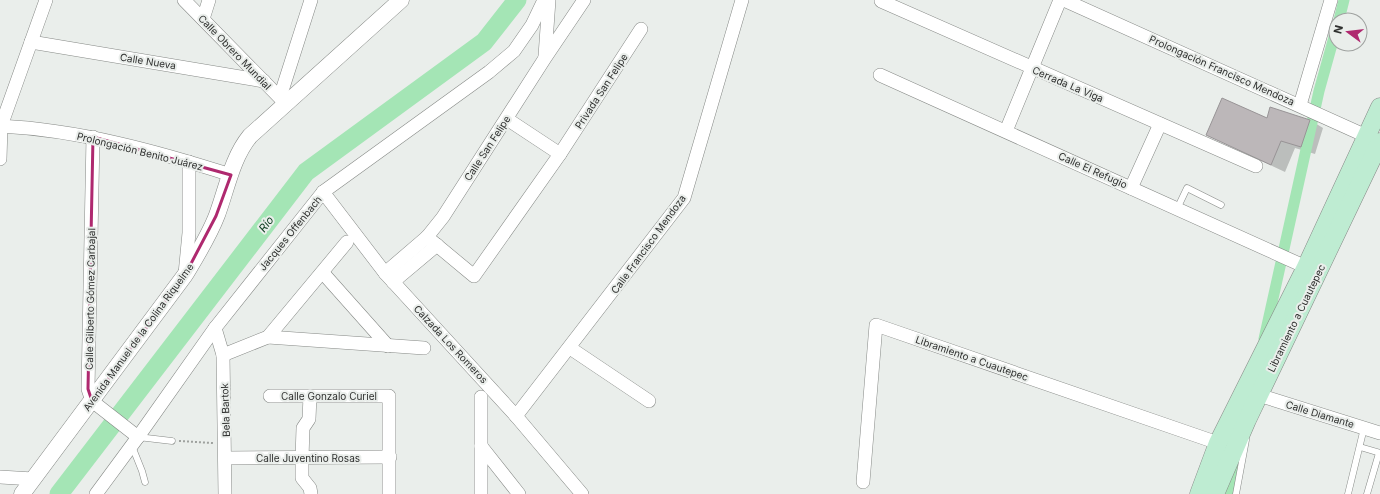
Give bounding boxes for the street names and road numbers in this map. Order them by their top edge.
street label: Calle Obrero Mundial [196,12,274,92]
street label: Prolongación Francisco Mendoza [1148,32,1296,108]
street label: Calle Nueva [119,51,177,71]
street label: Privada San Felipe [572,51,630,131]
street label: Cerrada La Viga [1031,64,1105,104]
street label: Calle San Felipe [461,113,513,183]
street label: Prolongación Benito Juárez [76,129,204,173]
street label: Calle El Refugio [1057,149,1129,191]
street label: Calle Francisco Mendoza [608,192,688,296]
street label: Jacques Offenbach [256,193,324,273]
street label: Calle Gilberto Gómez Carbajal [83,228,97,370]
street label: Avenida Manuel de la Colina Riquelme [80,261,196,413]
street label: Libramiento a Cuautepec [1265,262,1327,374]
street label: Calzada Los Romeros [412,302,490,386]
street label: Libramiento a Cuautepec [914,333,1030,383]
street label: Bela Bartok [218,382,232,437]
street label: Calle Gonzalo Curiel [281,390,377,402]
street label: Calle Diamante [1284,398,1356,430]
street label: Calle Juventino Rosas [256,452,360,464]

